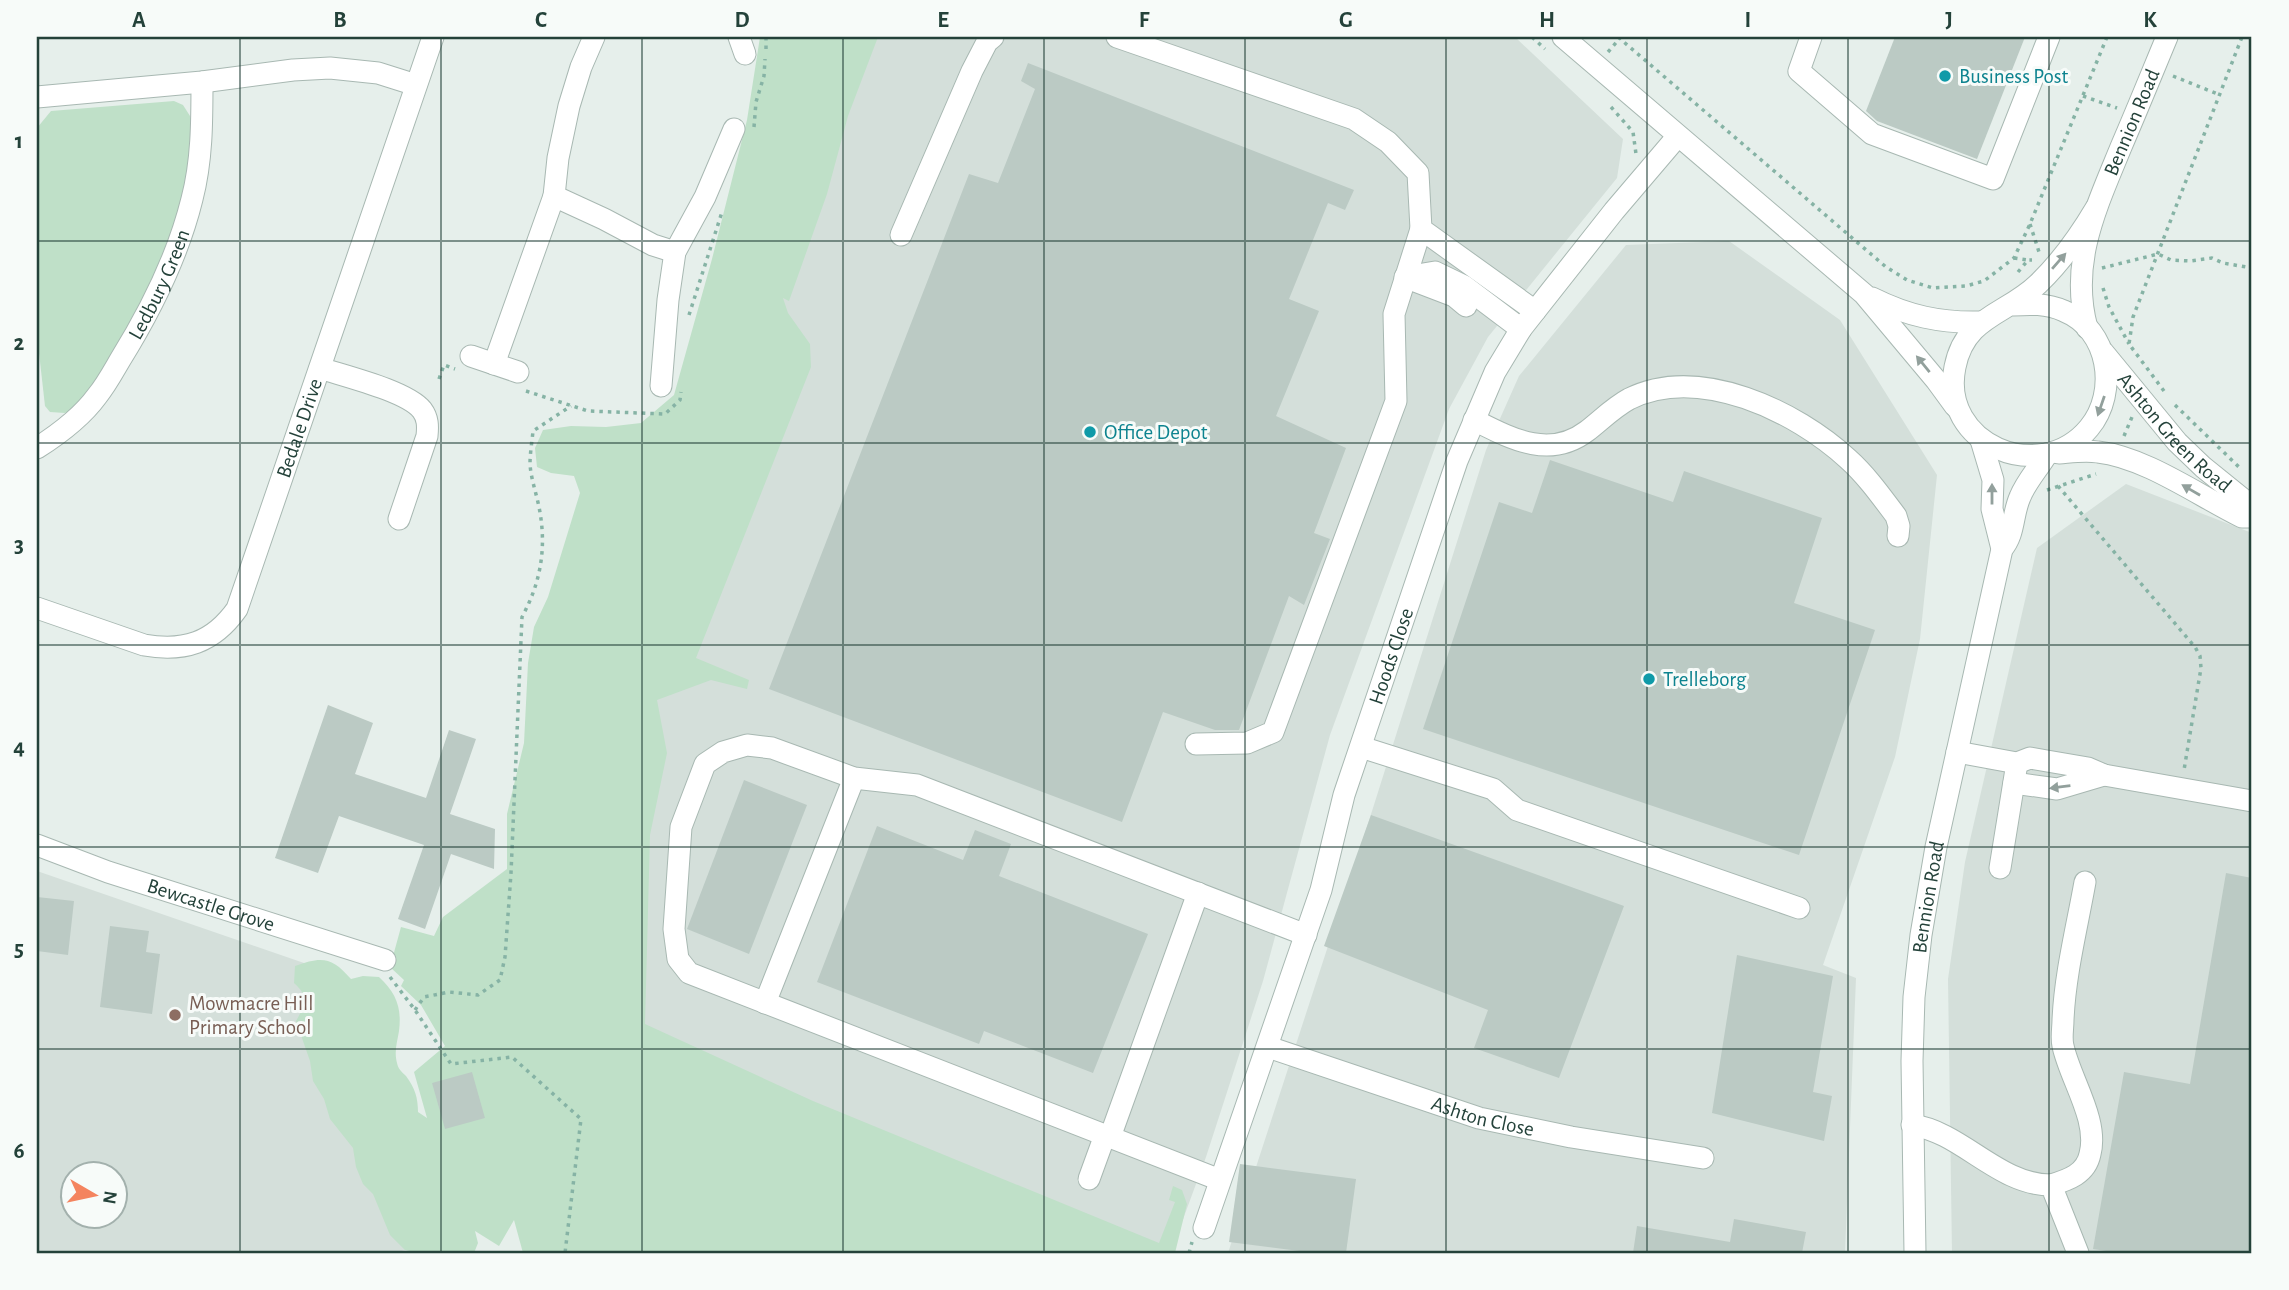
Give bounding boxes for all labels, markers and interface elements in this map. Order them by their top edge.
text: A [132,9,146,32]
text: B [333,9,347,32]
text: C [535,9,547,32]
text: D [734,9,750,32]
text: E [937,9,949,32]
text: F [1139,9,1150,32]
text: G [1339,9,1353,32]
text: H [1539,9,1555,32]
text: I [1745,9,1751,32]
text: J [1945,9,1953,32]
text: K [2143,9,2157,32]
place label: Business Post [1959,66,2068,87]
street label: Bennion Road [2100,66,2163,179]
marker: Business Post [1937,68,1953,84]
text: 1 [15,130,23,153]
street label: Ledbury Green [124,227,193,343]
one-way arrow [2051,252,2066,269]
text: 2 [14,332,25,355]
one-way arrow [1916,356,1931,374]
street label: Ashton Green Road [2114,368,2236,496]
street label: Bedale Drive [272,376,326,480]
one-way arrow [2095,395,2106,416]
place label: Office Depot [1104,422,1208,443]
marker: Office Depot [1082,424,1098,440]
one-way arrow [1986,483,1998,505]
one-way arrow [2182,483,2201,496]
text: 3 [14,534,24,557]
street label: Hoods Close [1365,605,1417,707]
place label: Trelleborg [1663,669,1747,690]
marker: Trelleborg [1641,671,1657,687]
text: 4 [13,736,25,759]
one-way arrow [2048,781,2070,792]
street label: Bennion Road [1909,839,1948,954]
street label: Bewcastle Grove [145,875,277,935]
text: 5 [14,938,24,961]
place label: Mowmacre Hill Primary School [189,993,313,1038]
marker: Mowmacre Hill Primary School [167,1007,183,1023]
street label: Ashton Close [1429,1092,1536,1140]
text: 6 [13,1140,25,1163]
north arrow [60,1160,130,1230]
text: N [99,1189,120,1205]

